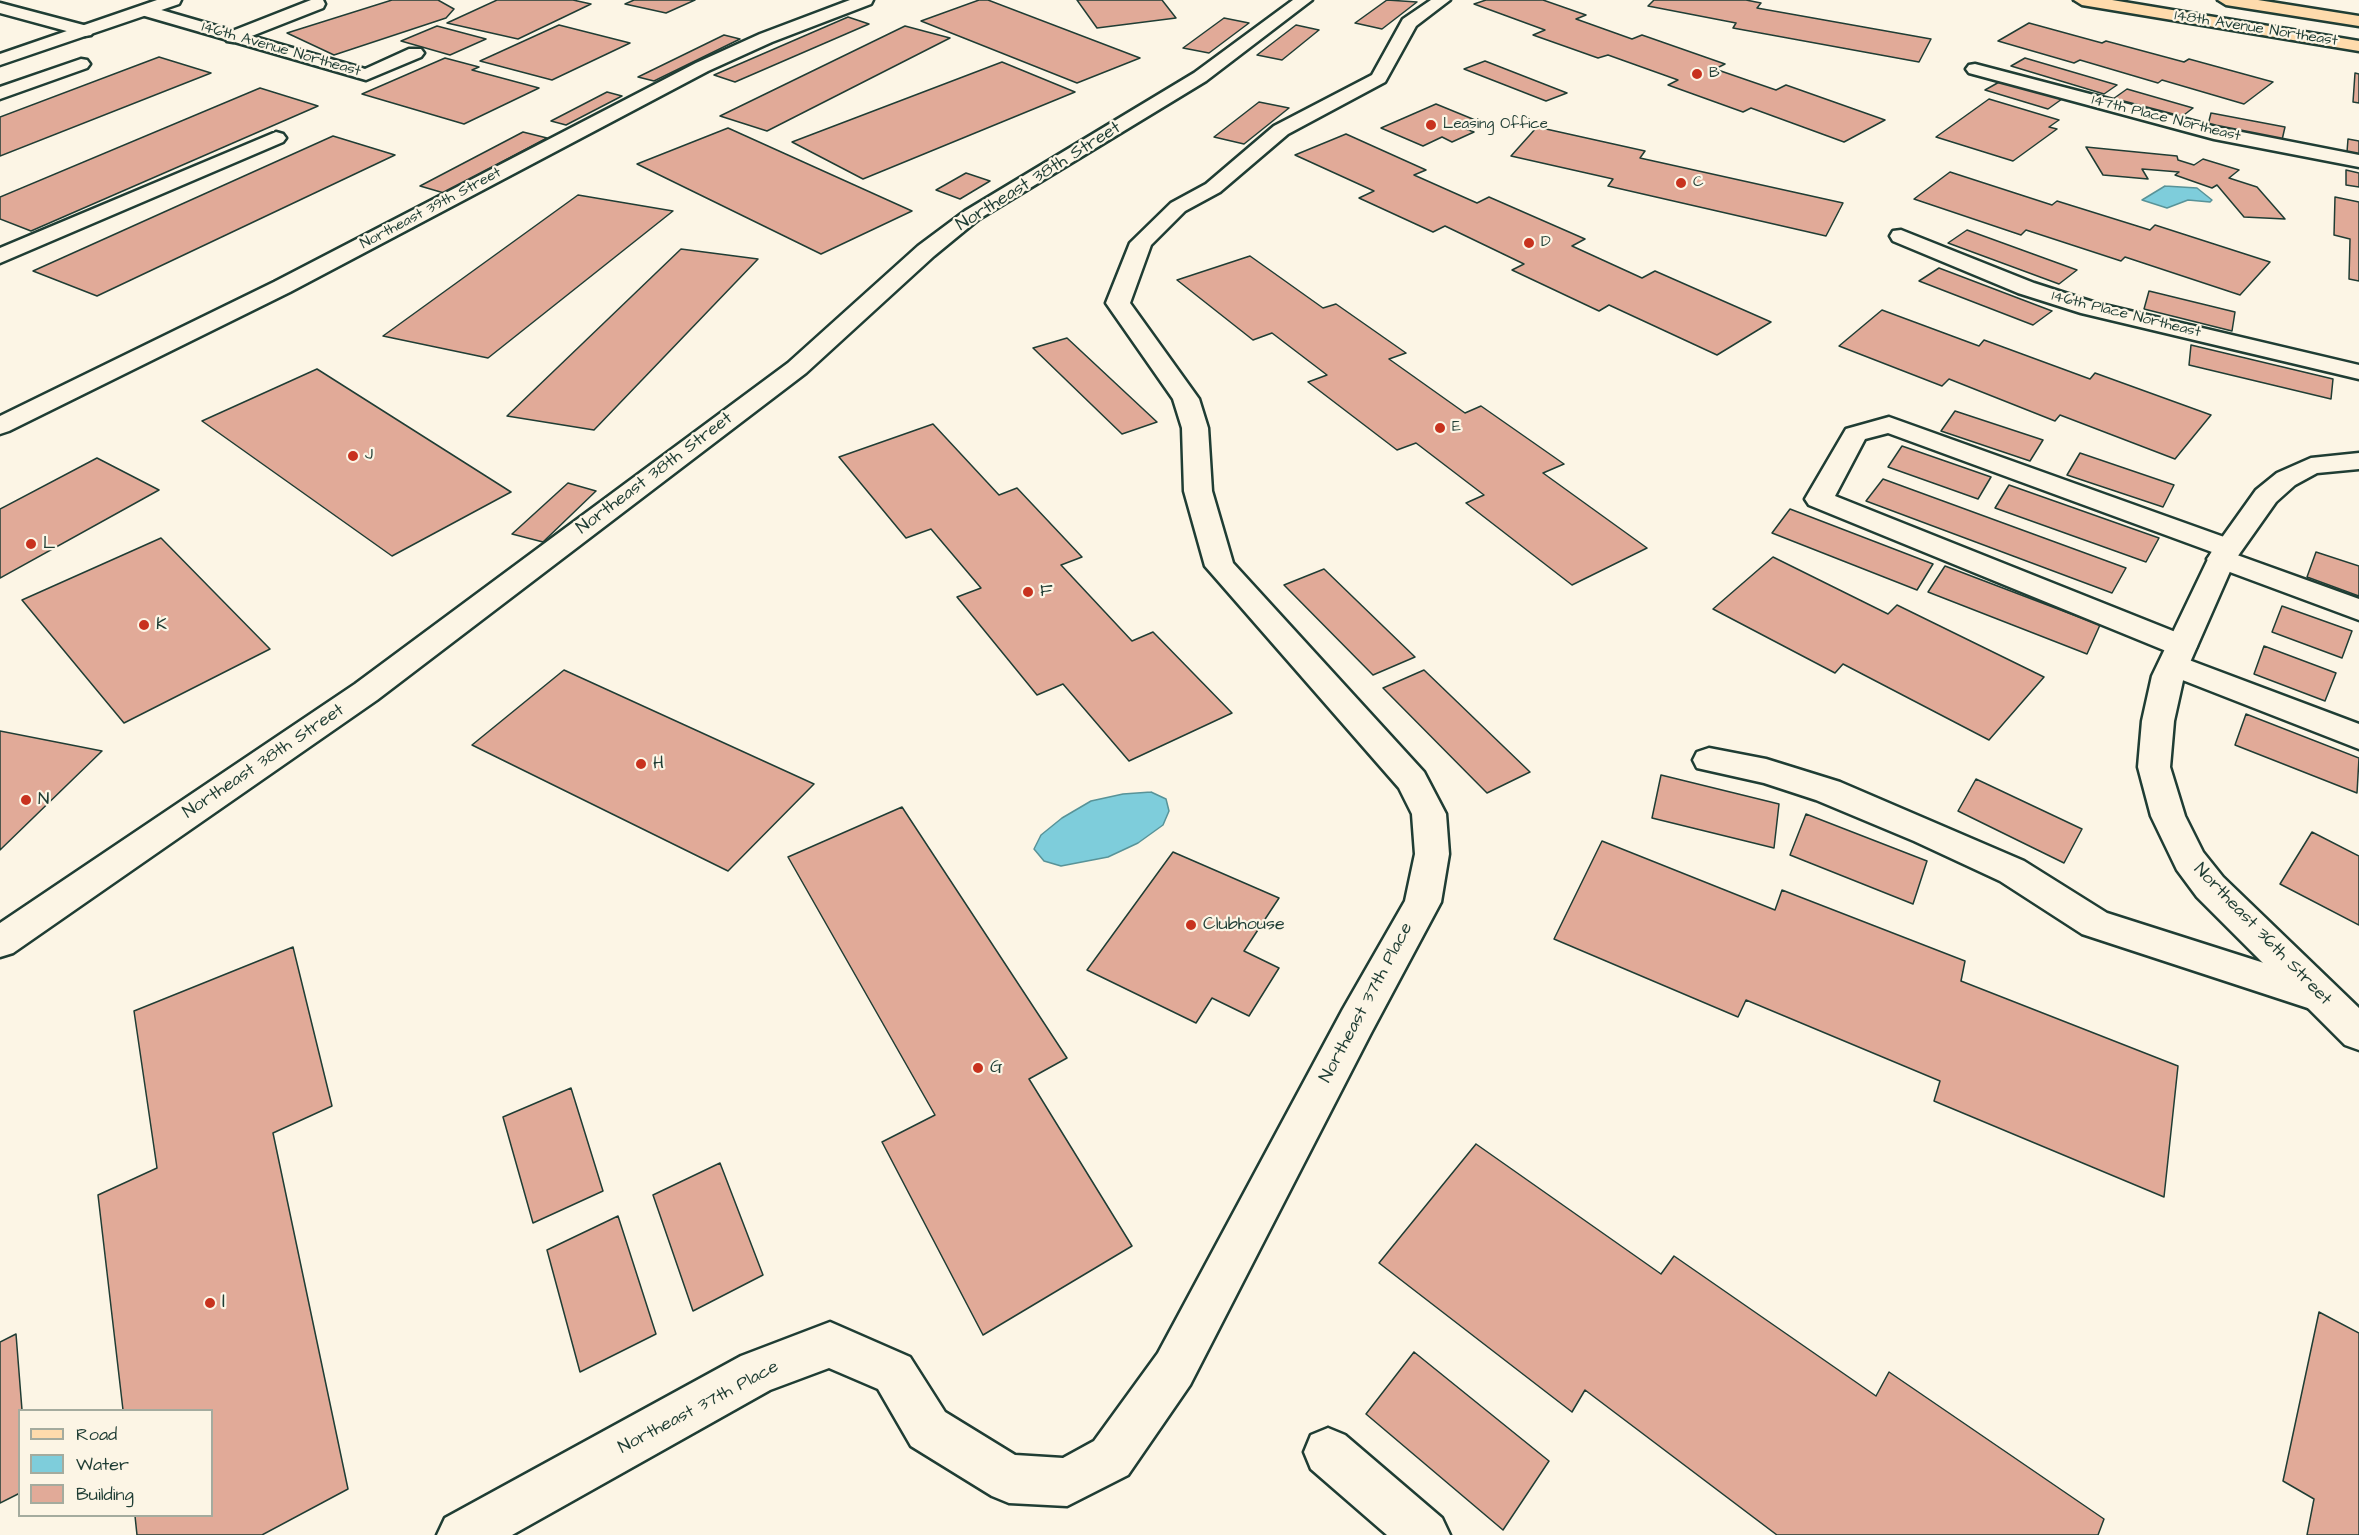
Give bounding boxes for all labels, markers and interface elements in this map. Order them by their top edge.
street label: 148th Avenue Northeast [2173,7,2339,51]
street label: 146th Avenue Northeast [199,19,363,81]
place label: B [1709,65,1720,83]
marker: B [1690,67,1704,81]
street label: 147th Place Northeast [2090,92,2242,146]
place label: Leasing Office [1443,116,1548,134]
street label: Northeast 38th Street [953,118,1125,236]
marker: Leasing Office [1424,118,1438,132]
street label: Northeast 39th Street [358,164,504,254]
place label: C [1693,174,1704,192]
marker: C [1674,176,1688,190]
place label: D [1541,234,1551,252]
marker: D [1522,236,1536,250]
street label: 146th Place Northeast [2050,288,2202,342]
street label: Northeast 38th Street [573,408,737,540]
place label: E [1452,419,1461,437]
marker: E [1433,421,1447,435]
place label: J [365,447,373,465]
marker: J [346,449,360,463]
place label: L [43,533,55,555]
marker: L [24,537,38,551]
place label: F [1040,581,1052,603]
marker: F [1021,585,1035,599]
place label: K [156,614,167,636]
marker: K [137,618,151,632]
street label: Northeast 38th Street [179,700,349,824]
place label: H [653,753,664,775]
marker: H [634,757,648,771]
place label: N [38,789,49,811]
marker: N [19,793,33,807]
street label: Northeast 36th Street [2188,859,2336,1011]
place label: Clubhouse [1203,914,1285,936]
marker: Clubhouse [1184,918,1198,932]
street label: Northeast 37th Place [1316,919,1418,1087]
place label: G [990,1057,1002,1079]
marker: G [971,1061,985,1075]
place label: I [222,1290,225,1316]
marker: I [203,1296,217,1310]
street label: Northeast 37th Place [615,1357,783,1459]
legend [18,1409,213,1517]
text: Road [76,1422,117,1447]
text: Water [76,1452,129,1477]
text: Building [76,1482,134,1507]

